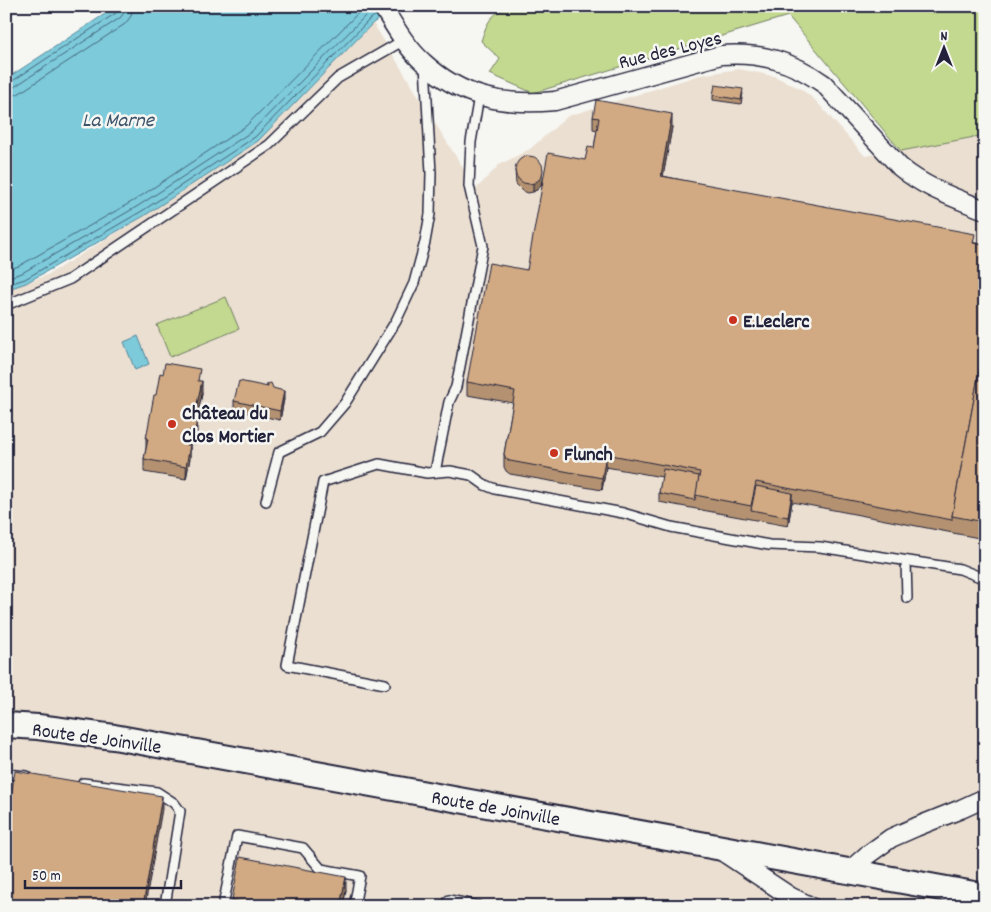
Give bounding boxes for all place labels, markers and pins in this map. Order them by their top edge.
place label: E.Leclerc [743,309,809,337]
marker: E.Leclerc [727,314,739,326]
place label: Château du Clos Mortier [182,401,274,452]
marker: Château du Clos Mortier [166,418,178,430]
place label: Flunch [564,442,613,470]
marker: Flunch [548,447,560,459]

